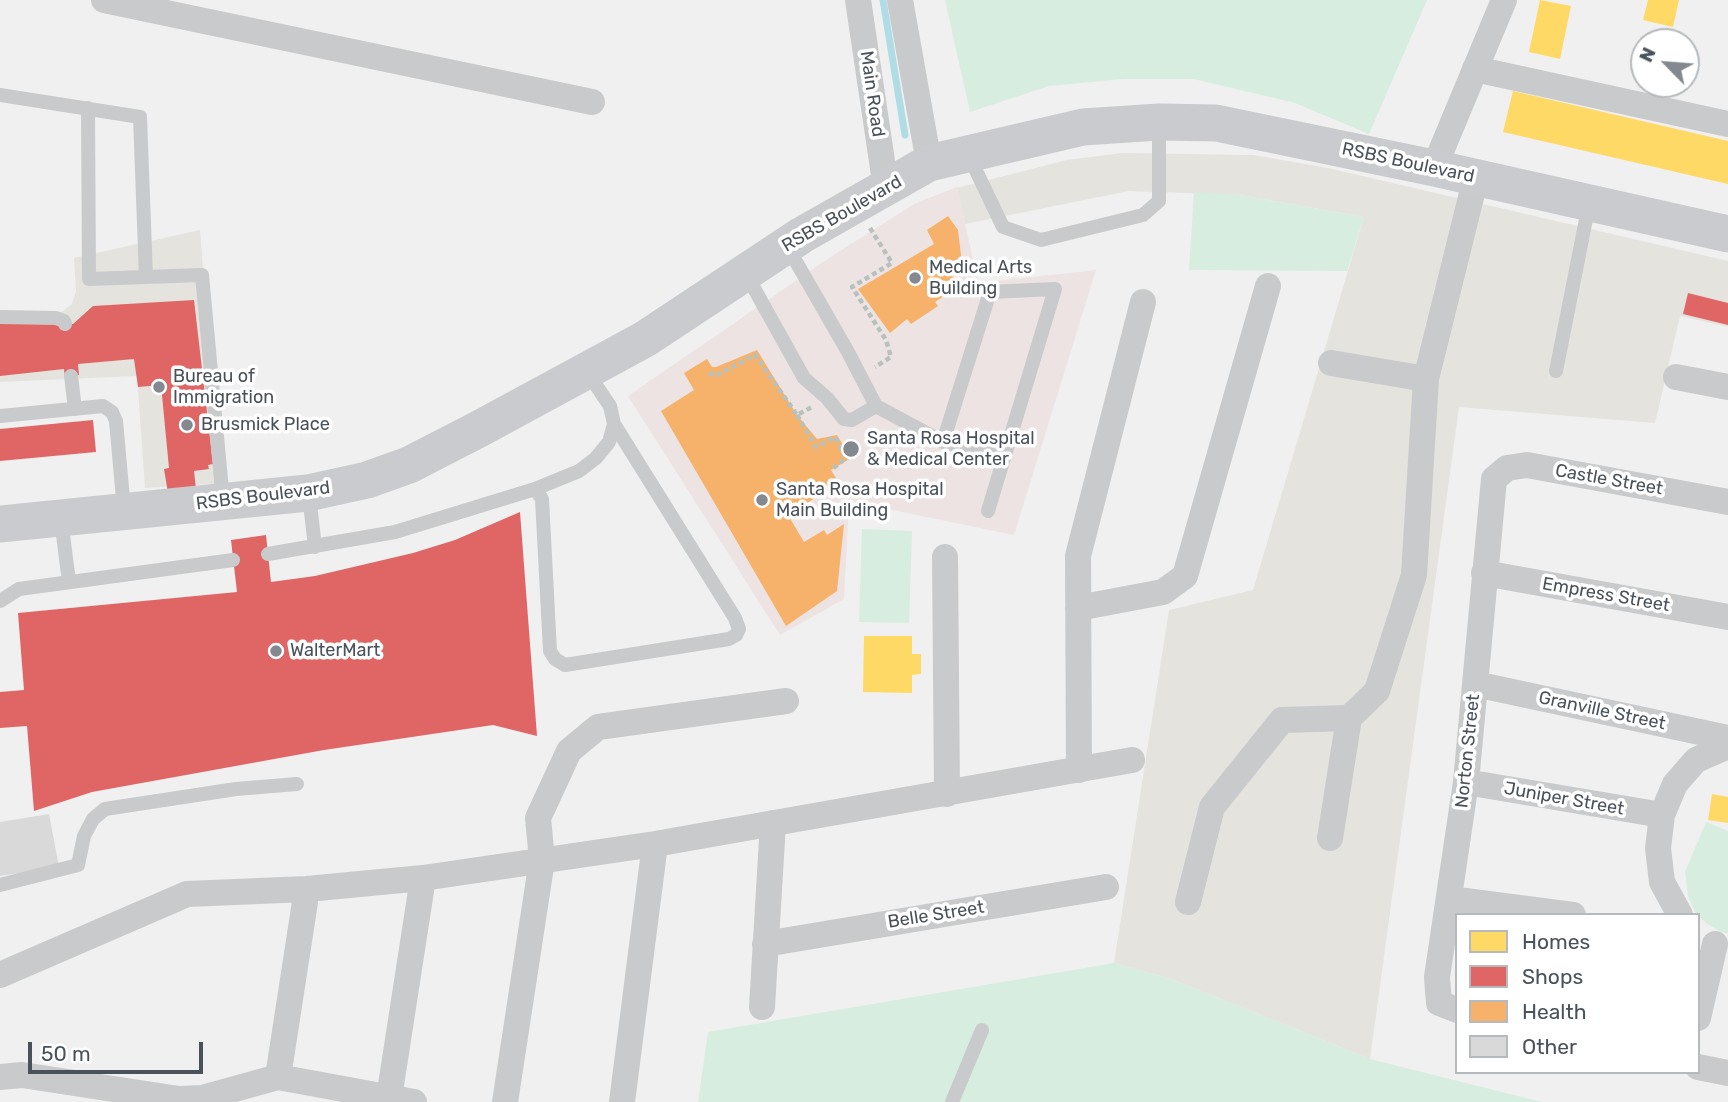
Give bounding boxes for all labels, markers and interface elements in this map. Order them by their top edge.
north arrow [1630,28,1700,98]
text: N [1634,44,1661,66]
street label: Main Road [855,50,889,138]
street label: RSBS Boulevard [1340,138,1476,188]
street label: RSBS Boulevard [778,171,906,257]
place label: Medical Arts Building [929,257,1032,300]
marker: Medical Arts Building [907,270,923,286]
place label: Bureau of Immigration [173,366,274,408]
marker: Bureau of Immigration [151,379,167,395]
place label: Brusmick Place [201,414,330,436]
marker: Brusmick Place [179,417,195,433]
place label: Santa Rosa Hospital & Medical Center [867,428,1035,471]
marker: Santa Rosa Hospital & Medical Center [841,439,861,459]
street label: Castle Street [1553,460,1665,500]
street label: RSBS Boulevard [195,477,331,515]
place label: Santa Rosa Hospital Main Building [776,479,944,522]
marker: Santa Rosa Hospital Main Building [754,492,770,508]
street label: Empress Street [1541,573,1671,617]
place label: WalterMart [290,640,380,662]
marker: WalterMart [268,643,284,659]
street label: Granville Street [1537,687,1667,735]
street label: Norton Street [1451,693,1485,809]
street label: Juniper Street [1502,778,1626,820]
street label: Belle Street [886,897,986,933]
legend [1455,913,1700,1074]
text: Homes [1522,929,1590,954]
text: Shops [1522,964,1583,989]
text: Health [1522,999,1586,1024]
scale bar [32,1028,206,1072]
text: Other [1522,1034,1577,1059]
text: 50 m [41,1041,91,1066]

